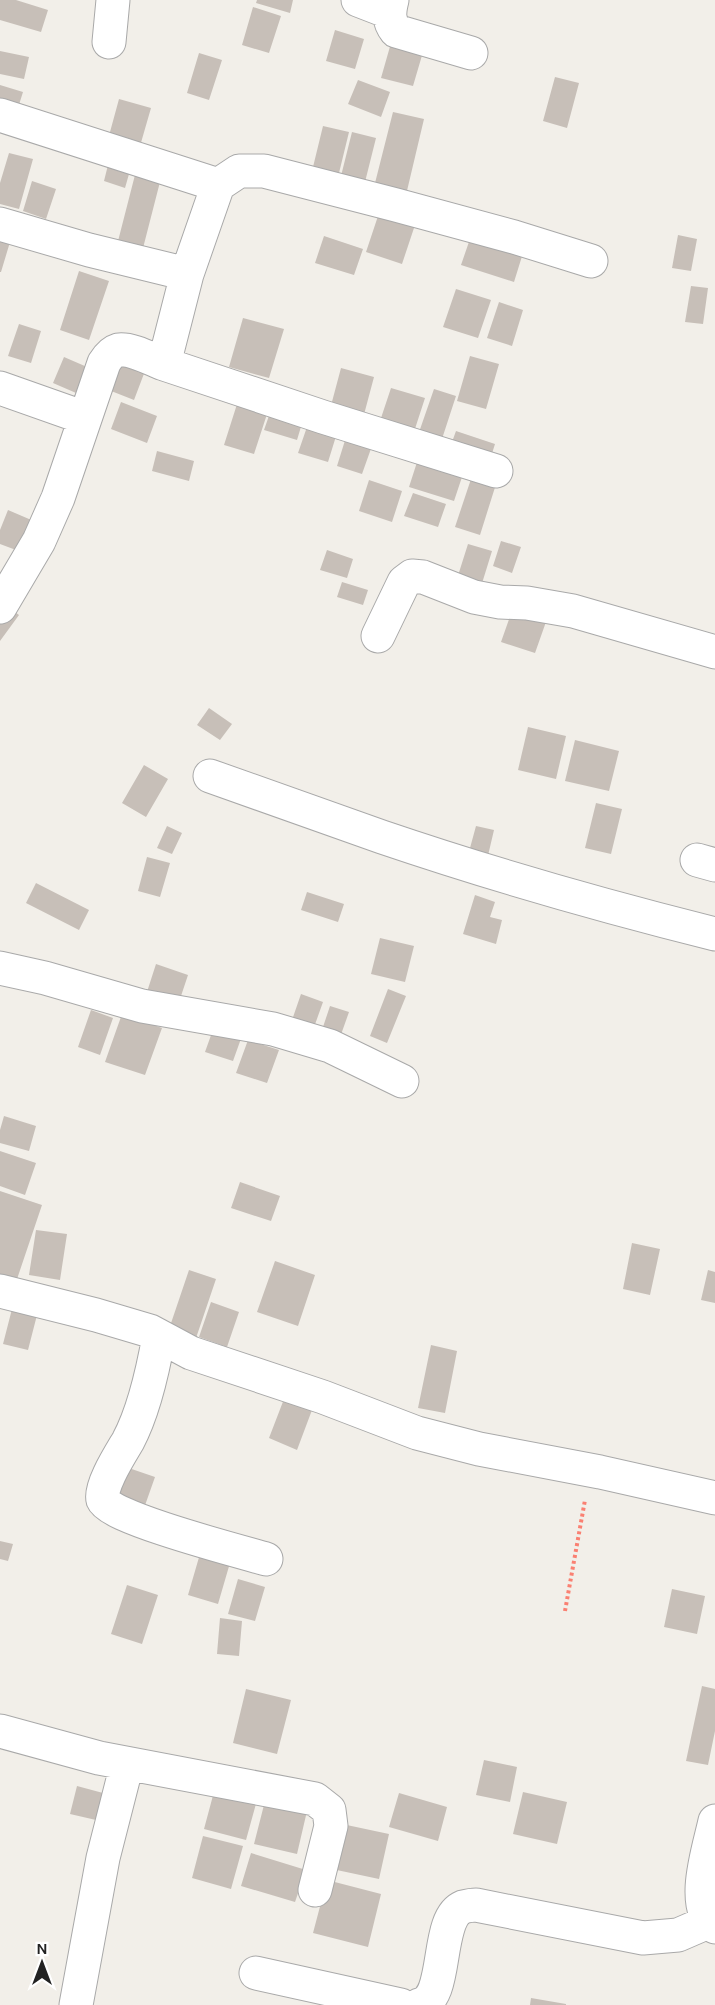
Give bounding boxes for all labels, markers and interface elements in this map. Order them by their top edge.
north arrow [12,1933,72,1993]
text: N [36,1939,48,1958]

